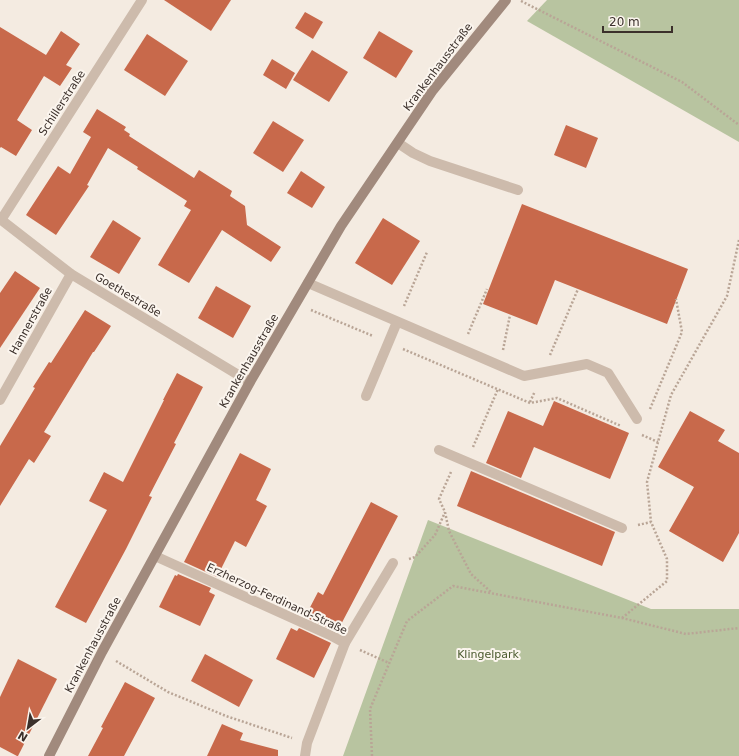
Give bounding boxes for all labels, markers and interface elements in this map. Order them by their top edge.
scale bar [603,8,672,34]
text: 20 m [609,15,640,29]
street label: Krankenhausstraße [401,20,475,113]
street label: Schillerstraße [36,68,88,138]
street label: Goethestraße [92,270,164,320]
street label: Hannerstraße [7,285,55,357]
street label: Krankenhausstraße [217,311,281,410]
street label: Erzherzog-Ferdinand-Straße [205,561,350,637]
street label: Krankenhausstraße [62,595,124,695]
park label: Klingelpark [457,648,519,661]
north arrow [8,708,48,748]
text: N [16,728,30,744]

